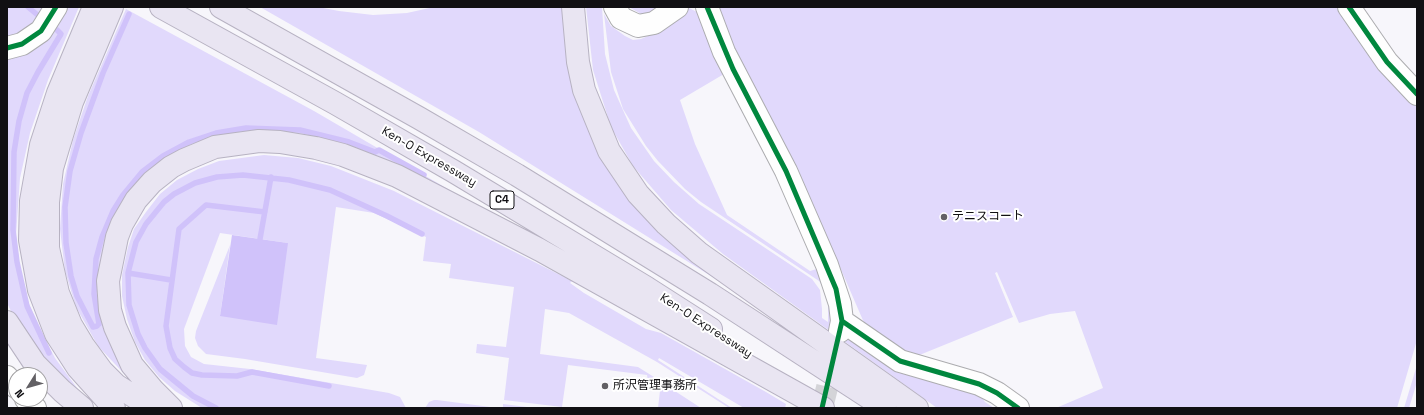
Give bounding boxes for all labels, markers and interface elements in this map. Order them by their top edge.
street label: Ken-O Expressway [379,124,479,190]
road number: C4 [490,191,514,209]
place label: テニスコート [952,210,1024,224]
marker: テニスコート [939,212,949,222]
street label: Ken-O Expressway [657,291,755,361]
north arrow [8,367,48,407]
place label: 所沢管理事務所 [613,379,697,393]
marker: 所沢管理事務所 [600,381,610,391]
text: N [11,386,27,401]

